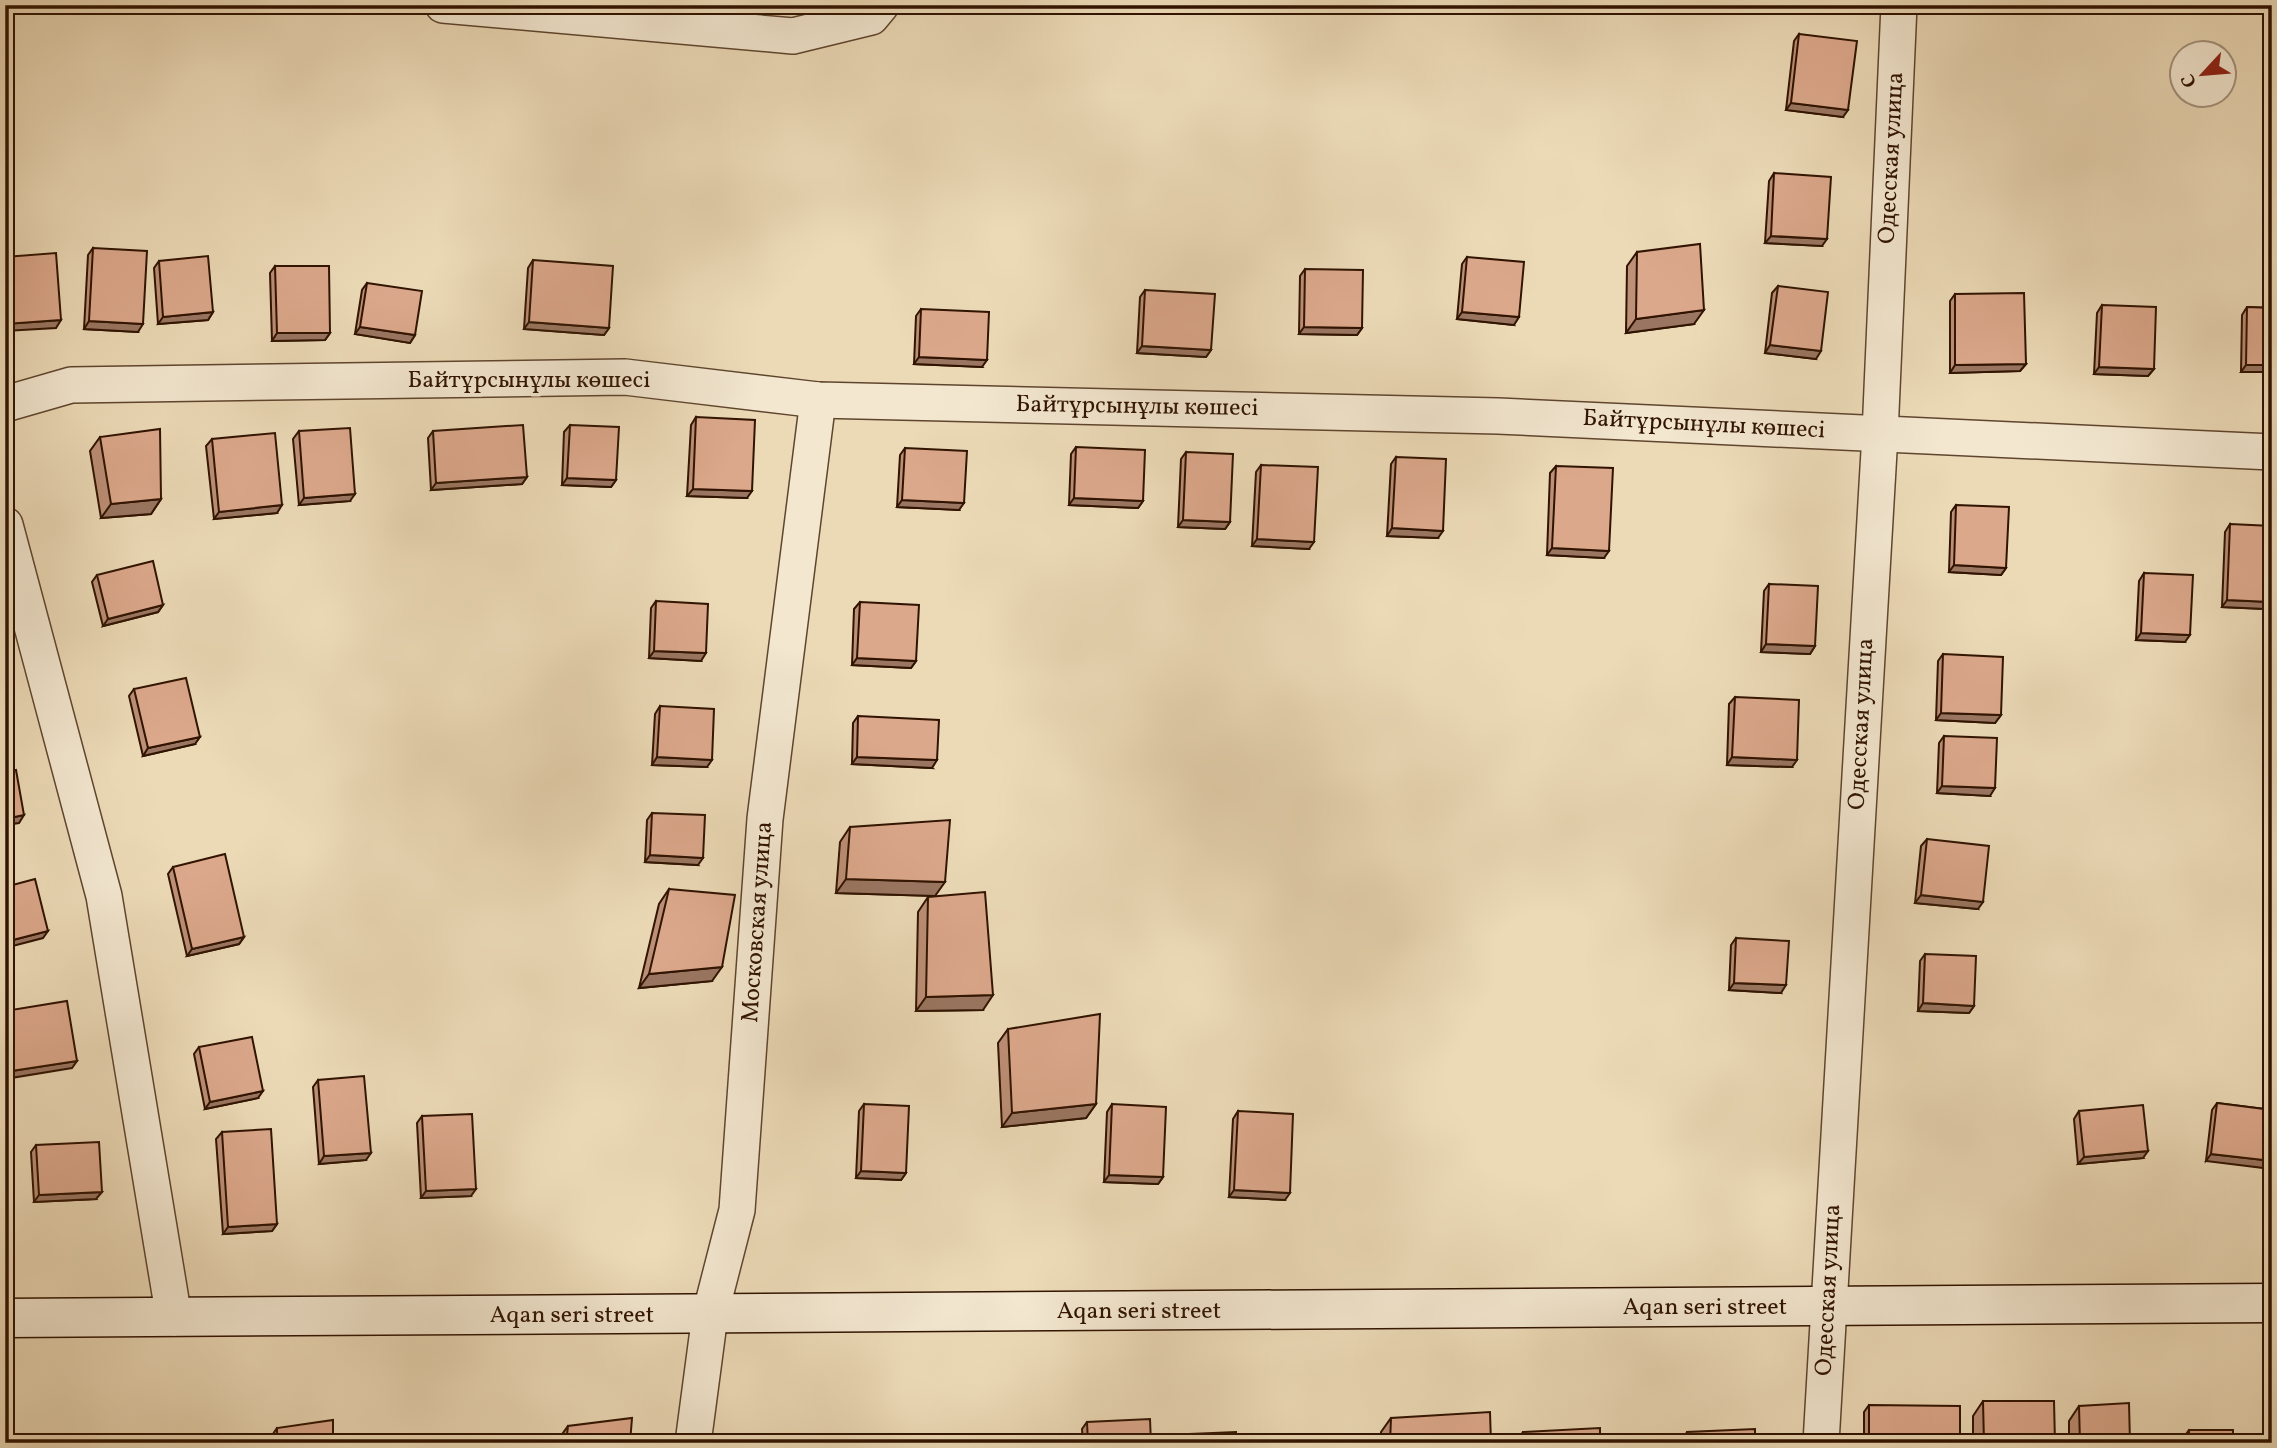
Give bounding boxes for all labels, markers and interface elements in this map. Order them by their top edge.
north arrow [2168,38,2238,108]
text: С [2175,69,2204,92]
street label: Одесская улица [1871,71,1913,245]
street label: Байтұрсынұлы көшесі [408,364,651,398]
street label: Байтұрсынұлы көшесі [1015,388,1259,426]
street label: Байтұрсынұлы көшесі [1582,402,1826,448]
street label: Одесская улица [1841,637,1883,811]
street label: Московская улица [734,820,782,1024]
street label: Одесская улица [1808,1203,1850,1377]
street label: Aqan seri street [1623,1291,1787,1325]
street label: Aqan seri street [1057,1295,1221,1329]
street label: Aqan seri street [490,1299,654,1333]

